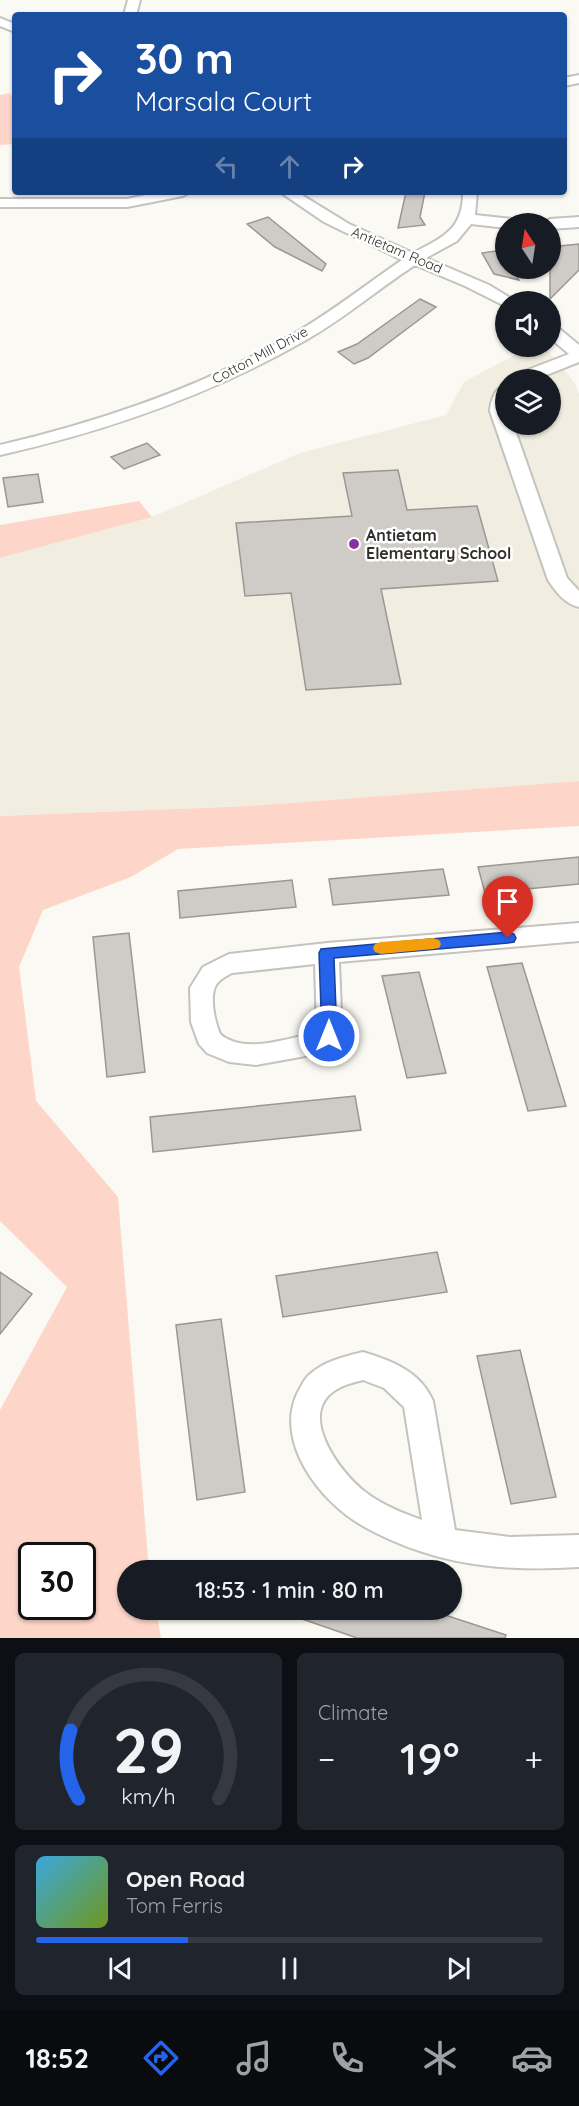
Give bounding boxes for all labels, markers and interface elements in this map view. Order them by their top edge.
text: 30 m [135,32,234,85]
icon: right [36,36,114,114]
text: Marsala Court [135,84,312,118]
icon: left [210,150,243,183]
icon: ahead [273,150,306,183]
icon: right [336,150,369,183]
north arrow [495,213,561,279]
map controls [495,213,561,435]
street label: Antietam Road [349,223,445,277]
button: sound [495,291,561,357]
street label: Cotton Mill Drive [209,322,311,388]
button: layers [495,369,561,435]
place label: Antietam Elementary School [366,525,511,563]
marker: Antietam Elementary School [347,537,361,551]
pin [482,876,533,938]
icon: arrive [491,885,524,918]
position arrow [297,1004,361,1068]
speed limit sign: 30 [18,1542,96,1620]
text: 18:53 · 1 min · 80 m [195,1576,384,1604]
text: Climate [318,1700,388,1725]
text: 29 [113,1711,184,1789]
text: 19° [400,1730,460,1786]
text: − [318,1738,335,1779]
text: + [524,1738,543,1779]
text: km/h [121,1783,176,1809]
text: Open Road [126,1865,245,1893]
text: Tom Ferris [126,1893,223,1918]
icon: previous [104,1952,137,1985]
icon: pause [273,1952,306,1985]
icon: next [442,1952,475,1985]
icon: directions [140,2037,182,2079]
icon: music [233,2037,275,2079]
icon: phone [326,2037,368,2079]
icon: climate [419,2037,461,2079]
icon: car [511,2037,553,2079]
text: 18:52 [25,2041,89,2075]

